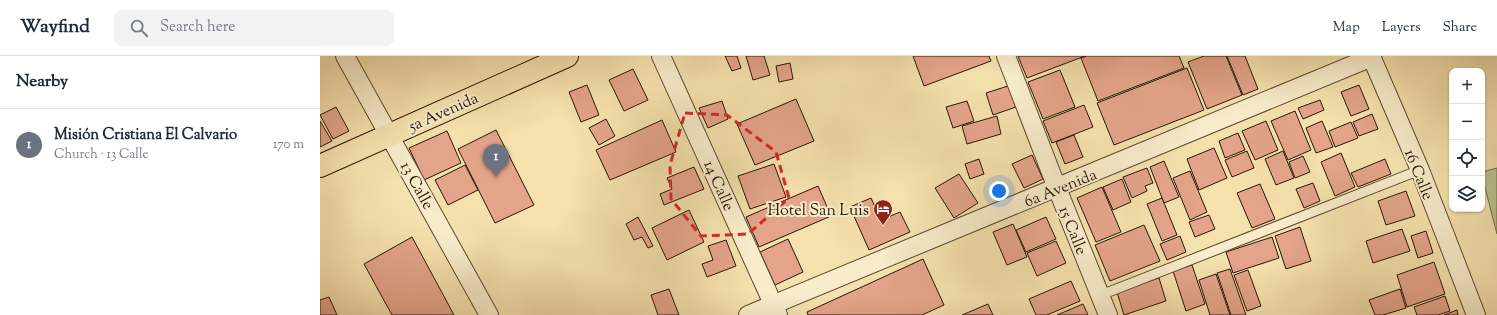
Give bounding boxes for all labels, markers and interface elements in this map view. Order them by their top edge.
search box [114,10,394,46]
text: Wayfind [20,14,90,41]
icon: search [128,17,150,39]
text: Search here [160,17,235,38]
text: Map [1333,18,1360,38]
text: Layers [1382,18,1420,38]
text: Share [1442,18,1477,38]
map controls [1449,68,1485,212]
button: + [1449,68,1485,104]
text: Nearby [16,70,68,94]
street label: 5a Avenida [405,87,483,139]
button: − [1449,104,1485,140]
text: Misión Cristiana El Calvario [54,125,237,146]
text: 1 [27,136,31,154]
text: 170 m [273,136,304,154]
button: locate [1449,140,1485,176]
pin: 1 [483,144,509,177]
text: Church · 13 Calle [54,146,149,164]
street label: 16 Calle [1397,146,1438,204]
street label: 14 Calle [696,157,739,215]
street label: 13 Calle [393,158,438,214]
street label: 6a Avenida [1021,164,1101,214]
button: layers [1449,176,1485,212]
your location [989,181,1009,201]
hotel icon: Hotel San Luis [872,198,894,226]
place label: Hotel San Luis [767,200,869,223]
street label: 15 Calle [1052,203,1092,259]

